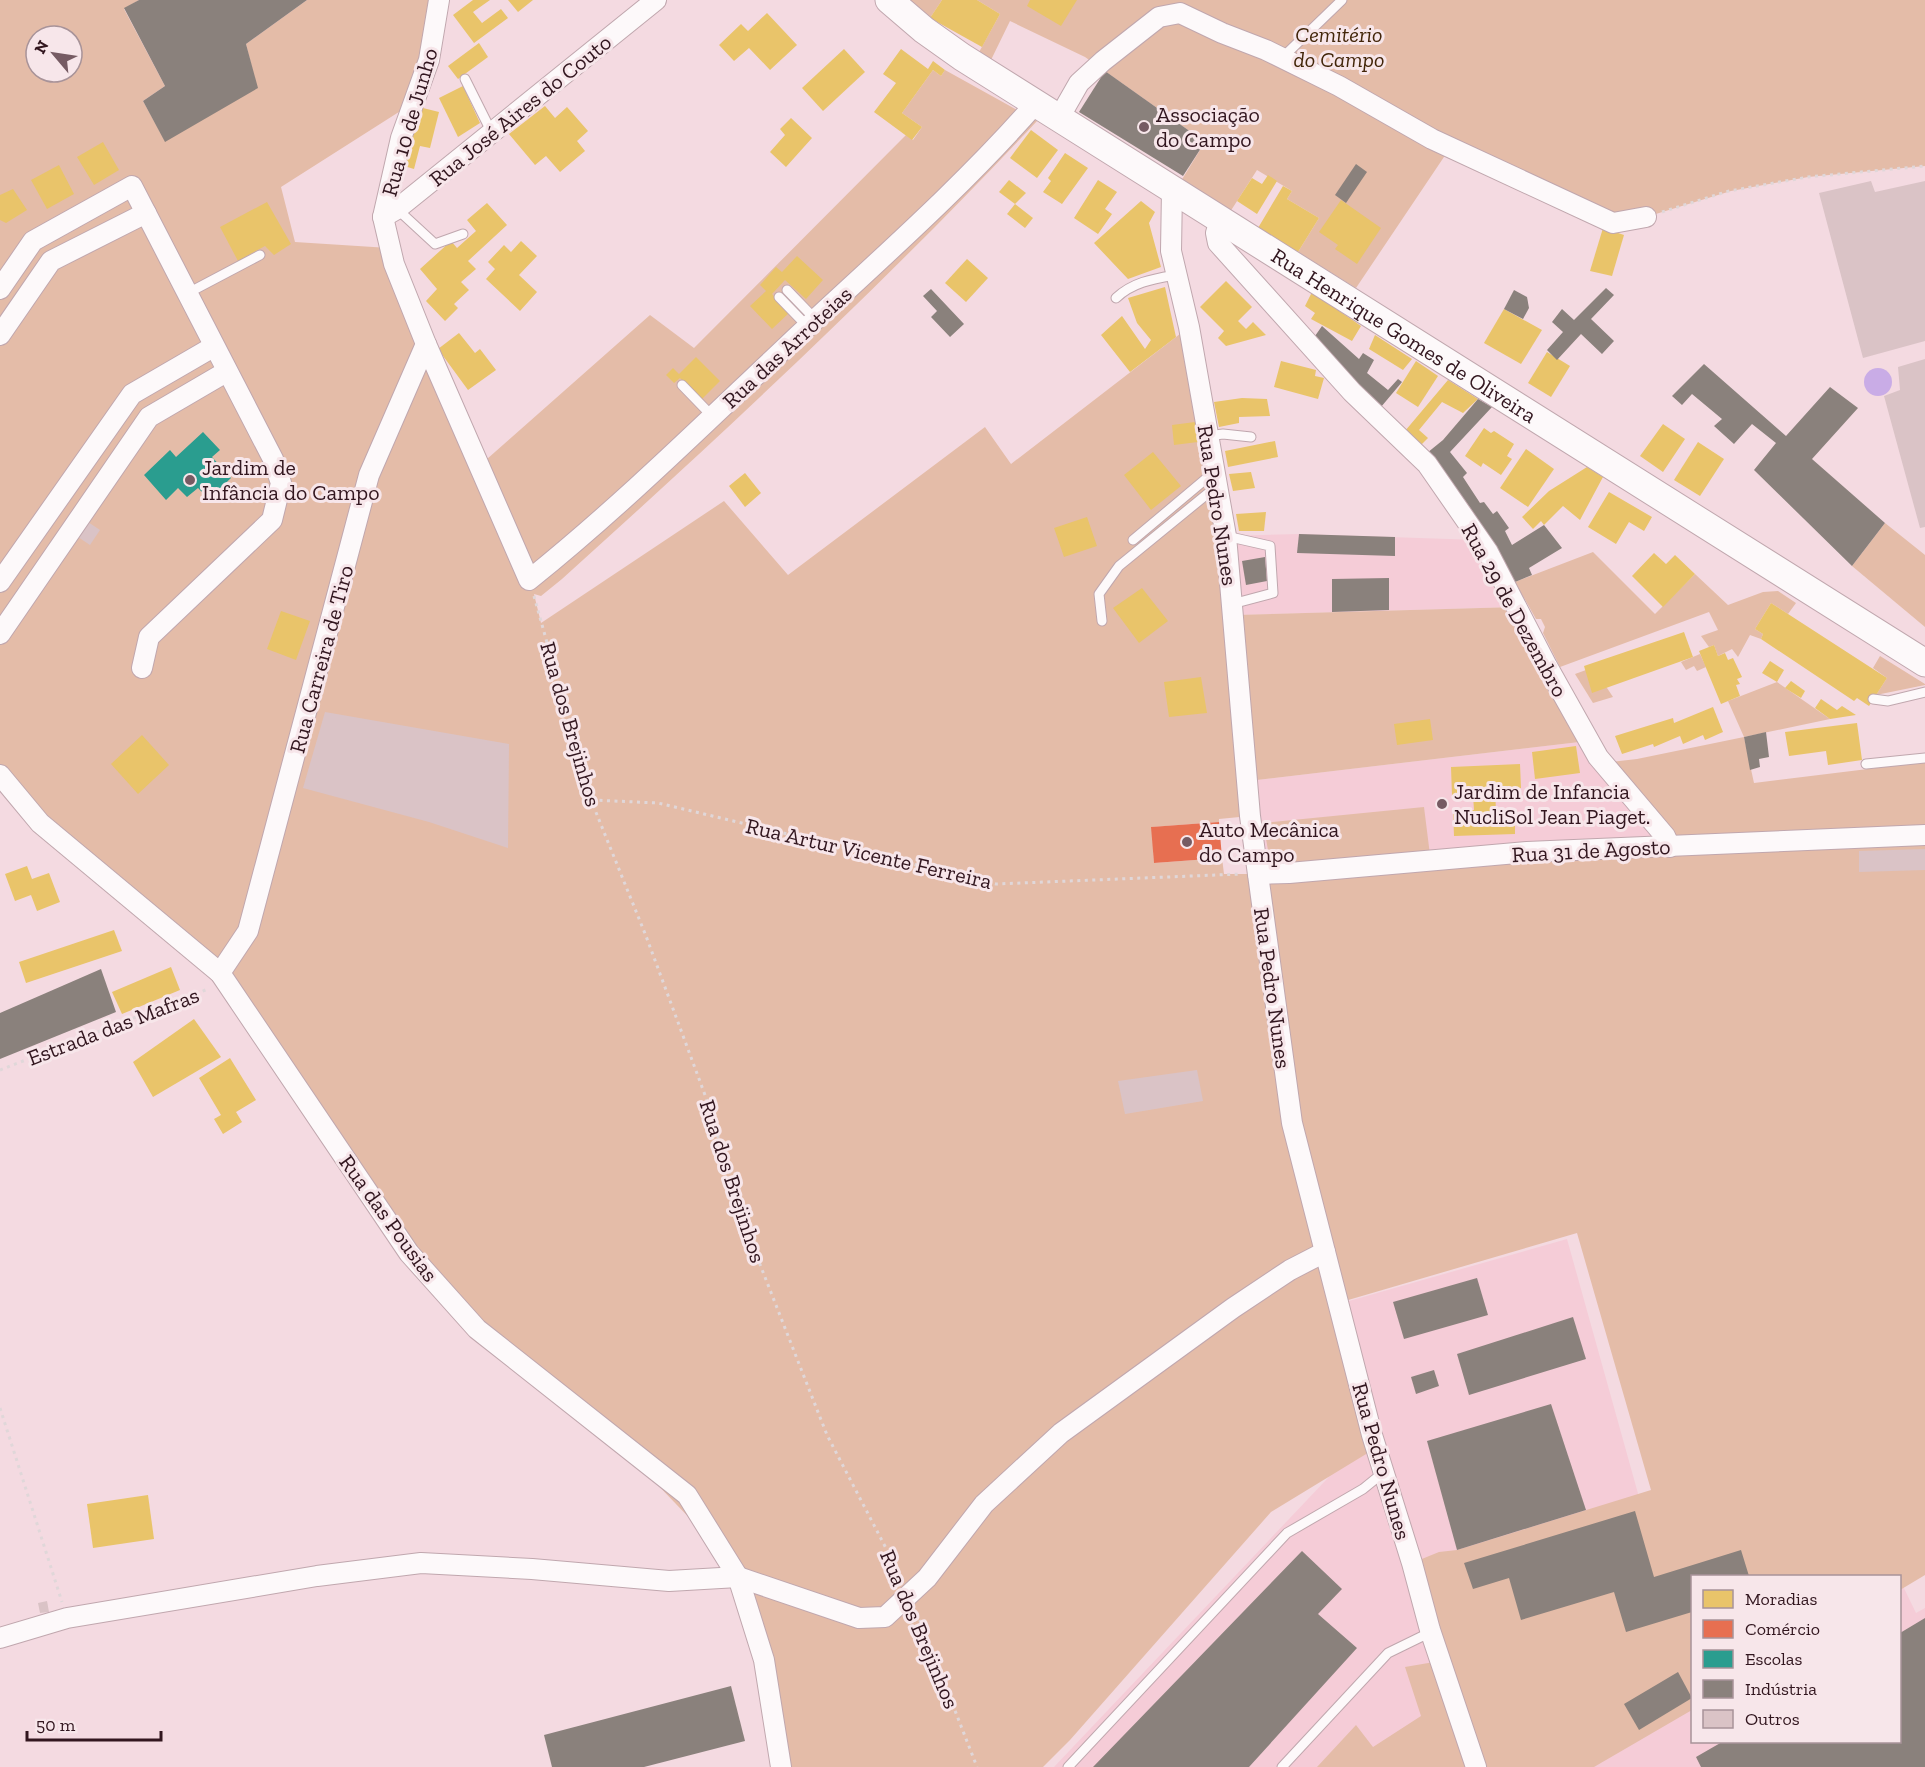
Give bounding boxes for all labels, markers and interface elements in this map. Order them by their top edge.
park label: Cemitério do Campo [1294,21,1384,73]
north arrow [24,24,84,84]
street label: Rua José Aires do Couto [424,29,617,192]
text: N [30,37,53,57]
street label: Rua 10 de Junho [375,45,444,199]
place label: Associação do Campo [1156,101,1260,153]
marker: Associação do Campo [1137,120,1151,134]
street label: Rua Henrique Gomes de Oliveira [1266,242,1542,429]
street label: Rua das Arroteias [717,280,858,414]
street label: Rua Pedro Nunes [1191,423,1244,587]
place label: Jardim de Infância do Campo [202,454,379,506]
marker: Jardim de Infância do Campo [183,473,197,487]
street label: Rua 29 de Dezembro [1456,519,1574,702]
street label: Rua Carreira de Tiro [283,562,360,756]
street label: Rua dos Brejinhos [534,639,607,810]
place label: Jardim de Infancia NucliSol Jean Piaget. [1454,778,1650,830]
marker: Jardim de Infancia NucliSol Jean Piaget. [1435,797,1449,811]
street label: Rua Artur Vicente Ferreira [743,812,995,895]
place label: Auto Mecânica do Campo [1199,816,1340,868]
street label: Rua 31 de Agosto [1511,833,1671,868]
marker: Auto Mecânica do Campo [1180,835,1194,849]
street label: Rua Pedro Nunes [1248,906,1297,1070]
street label: Estrada das Mafras [23,981,203,1072]
street label: Rua dos Brejinhos [693,1096,772,1266]
street label: Rua das Pousias [333,1149,444,1287]
street label: Rua Pedro Nunes [1346,1379,1417,1543]
street label: Rua dos Brejinhos [874,1546,965,1713]
legend [1691,1575,1901,1743]
text: Moradias [1745,1588,1818,1610]
text: Comércio [1745,1618,1820,1640]
text: Escolas [1745,1648,1802,1670]
text: Indústria [1745,1678,1817,1700]
scale bar [27,1704,160,1742]
text: Outros [1745,1708,1800,1730]
text: 50 m [36,1714,76,1736]

